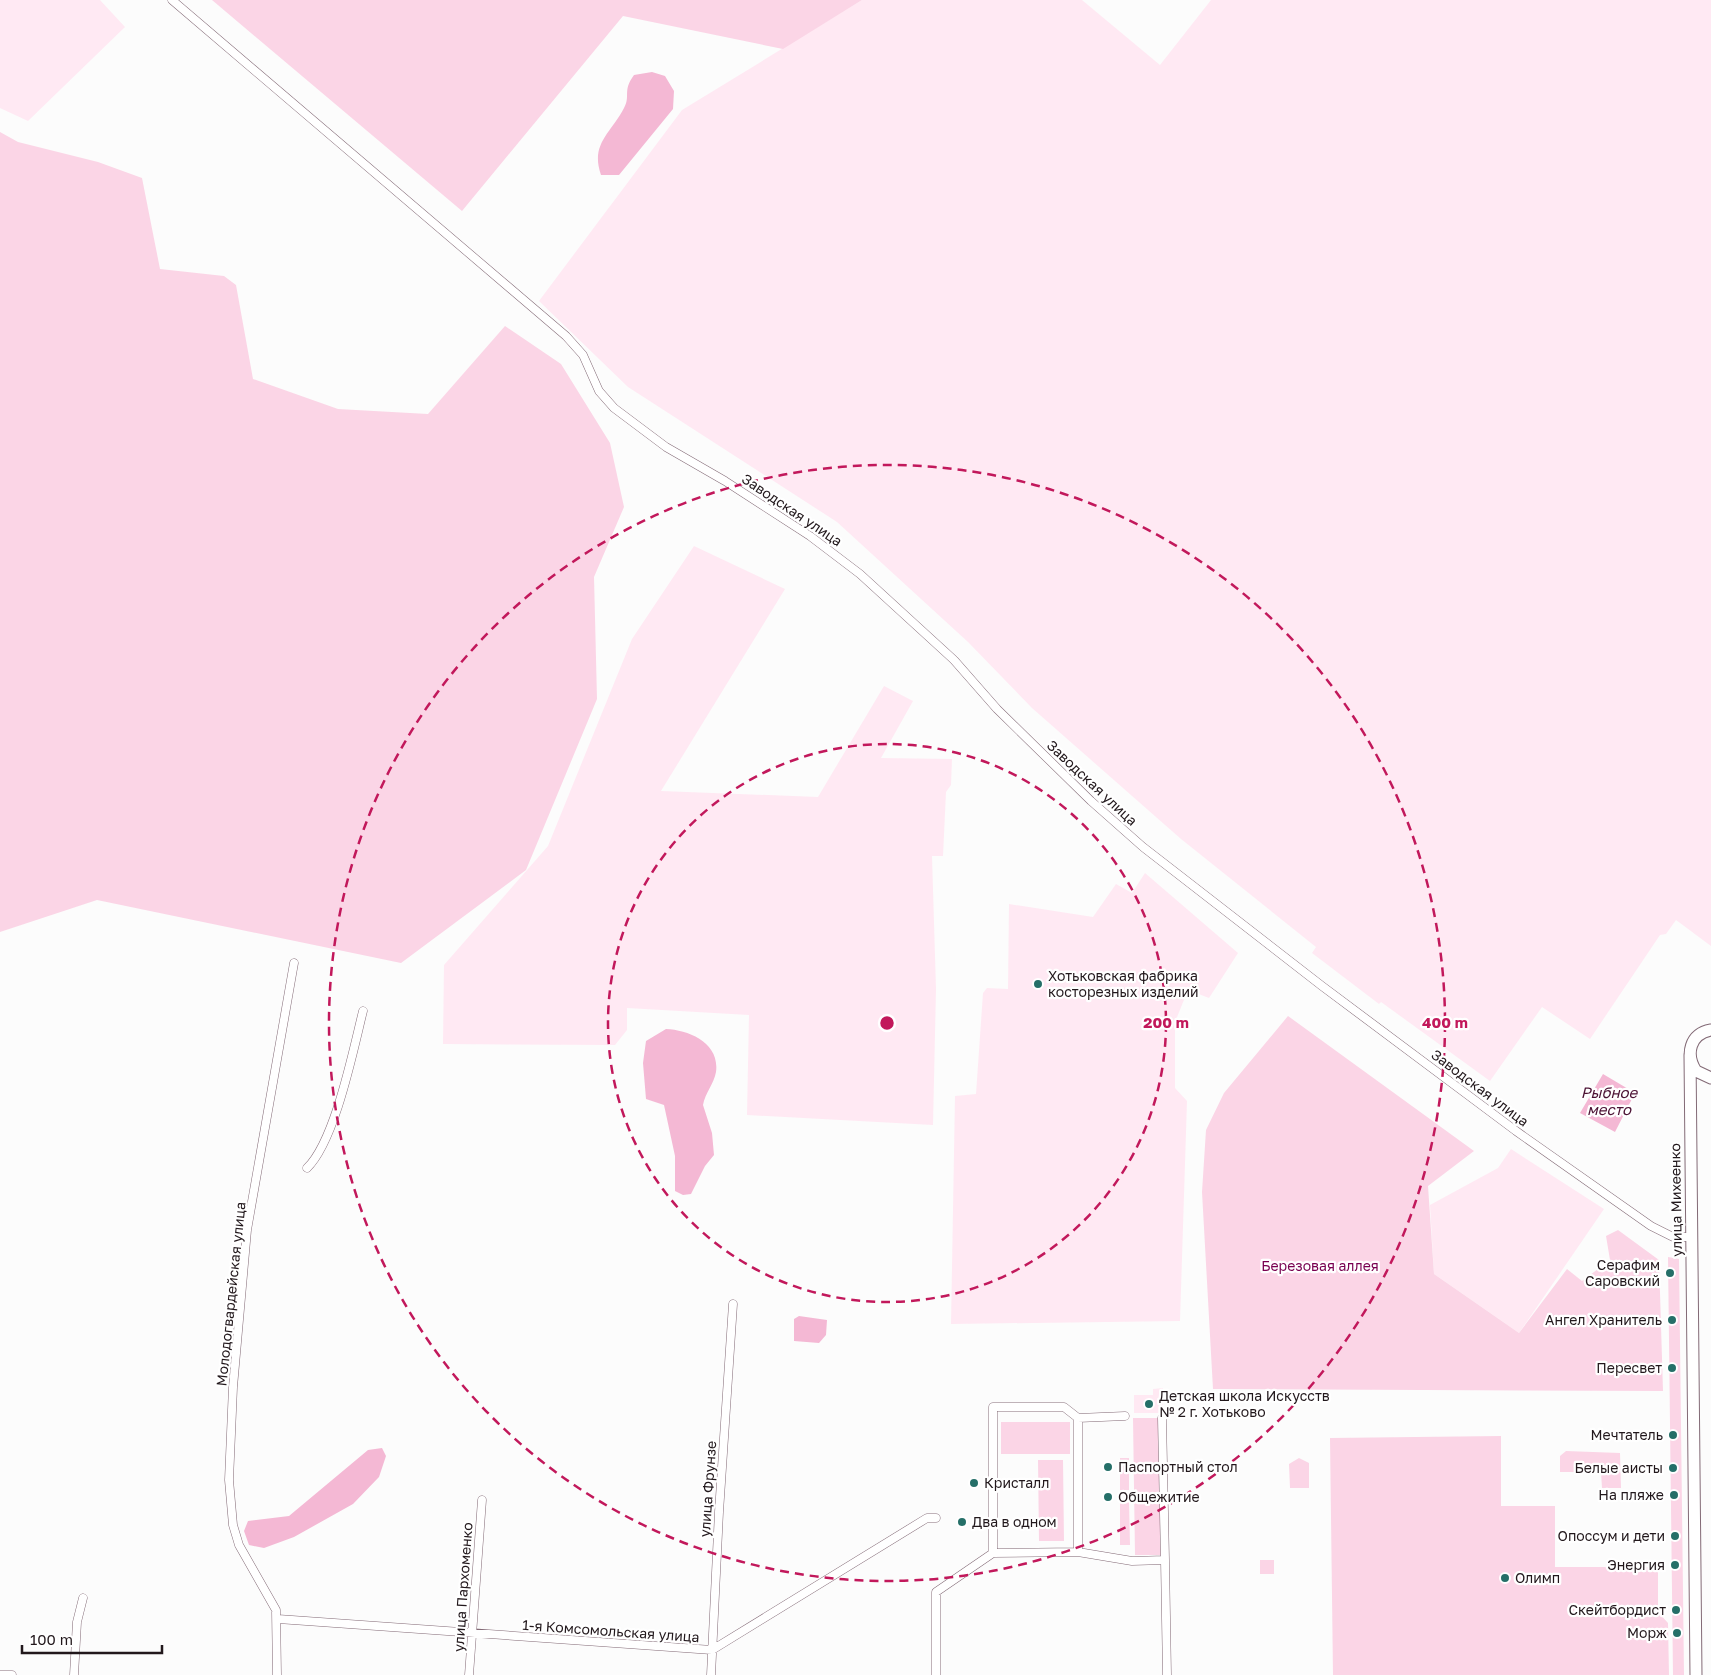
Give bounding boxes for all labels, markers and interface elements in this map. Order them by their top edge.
street label: Заводская улица [739,470,846,549]
street label: Заводская улица [1044,736,1141,829]
place label: Хотьковская фабрика косторезных изделий [1048,967,1199,1000]
marker: Хотьковская фабрика косторезных изделий [1032,978,1044,990]
text: 200 m [1143,1013,1189,1031]
text: 400 m [1422,1013,1468,1031]
centre of rings [878,1014,896,1032]
street label: Заводская улица [1428,1045,1532,1130]
water label: Рыбное место [1581,1083,1639,1118]
street label: улица Михеенко [1666,1143,1685,1257]
street label: Молодогвардейская улица [212,1201,249,1387]
place label: Серафим Саровский [1585,1256,1660,1289]
park label: Березовая аллея [1261,1257,1379,1274]
marker: Серафим Саровский [1664,1267,1676,1279]
place label: Ангел Хранитель [1545,1311,1662,1328]
marker: Ангел Хранитель [1666,1314,1678,1326]
place label: Пересвет [1596,1359,1662,1376]
marker: Пересвет [1666,1362,1678,1374]
place label: Детская школа Искусств № 2 г. Хотьково [1159,1387,1330,1420]
marker: Детская школа Искусств № 2 г. Хотьково [1143,1398,1155,1410]
place label: Мечтатель [1590,1426,1663,1443]
marker: Мечтатель [1667,1429,1679,1441]
street label: улица Фрунзе [696,1440,719,1538]
place label: Паспортный стол [1118,1458,1238,1475]
place label: Белые аисты [1575,1459,1663,1476]
marker: Паспортный стол [1102,1461,1114,1473]
marker: Белые аисты [1667,1462,1679,1474]
place label: Кристалл [984,1474,1049,1491]
marker: Кристалл [968,1477,980,1489]
place label: На пляже [1598,1486,1664,1503]
place label: Общежитие [1118,1488,1200,1505]
marker: На пляже [1668,1489,1680,1501]
marker: Общежитие [1102,1491,1114,1503]
place label: Два в одном [972,1513,1057,1530]
marker: Два в одном [956,1516,968,1528]
street label: улица Пархоменко [449,1522,476,1652]
place label: Опоссум и дети [1558,1527,1665,1544]
marker: Опоссум и дети [1669,1530,1681,1542]
place label: Энергия [1607,1556,1665,1573]
marker: Энергия [1669,1559,1681,1571]
place label: Олимп [1515,1569,1560,1586]
marker: Олимп [1499,1572,1511,1584]
place label: Скейтбордист [1568,1601,1666,1618]
marker: Скейтбордист [1670,1604,1682,1616]
street label: 1-я Комсомольская улица [522,1616,700,1645]
scale bar [22,1622,162,1654]
place label: Морж [1627,1624,1667,1641]
marker: Морж [1671,1627,1683,1639]
text: 100 m [30,1630,73,1648]

